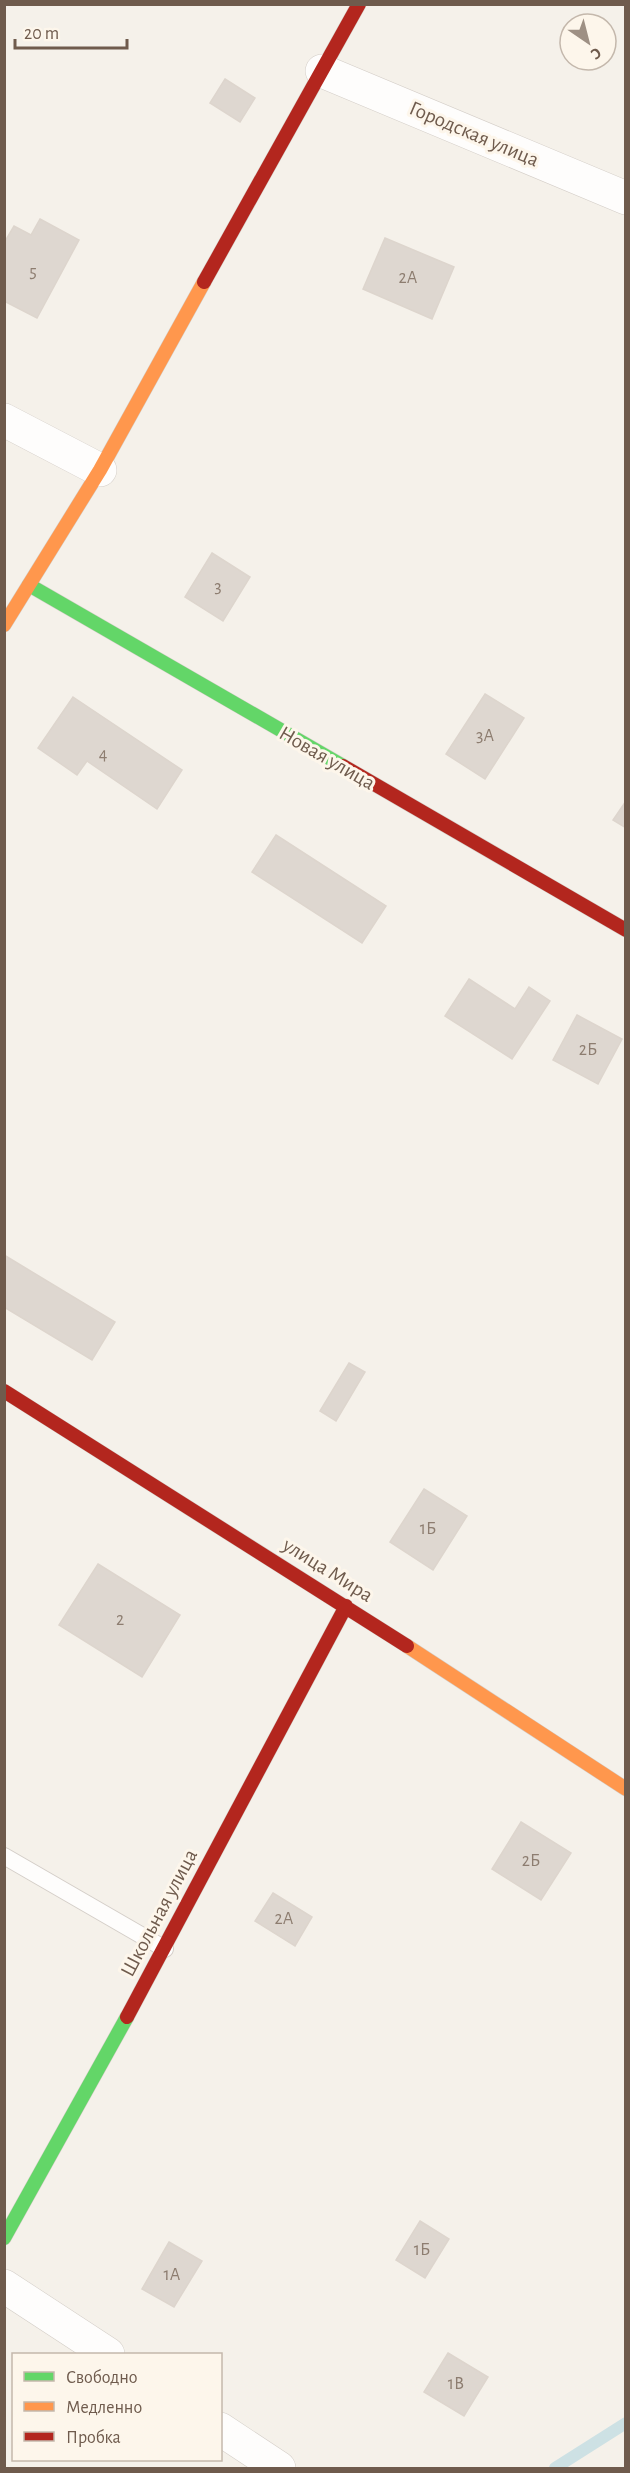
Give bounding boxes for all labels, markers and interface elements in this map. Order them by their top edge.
scale bar [15,12,128,50]
north arrow [558,12,618,72]
text: 20 m [24,25,59,43]
text: С [588,44,604,63]
street label: Городская улица [406,97,542,171]
house number: 5 [29,263,37,281]
house number: 2А [399,269,418,287]
house number: 3 [214,578,222,596]
street label: Новая улица [275,722,379,794]
house number: 3А [476,727,494,745]
house number: 4 [99,746,108,764]
house number: 2Б [579,1041,597,1059]
house number: 1Б [420,1520,436,1538]
street label: улица Мира [278,1534,377,1606]
house number: 2 [116,1611,124,1629]
street label: Школьная улица [117,1846,202,1980]
house number: 2Б [522,1852,540,1870]
house number: 2А [275,1910,294,1928]
house number: 1Б [414,2241,430,2259]
house number: 1А [164,2266,181,2284]
legend [12,2353,222,2461]
text: Свободно [66,2368,138,2387]
house number: 1В [448,2375,464,2393]
text: Медленно [66,2399,142,2417]
text: Пробка [66,2428,121,2447]

